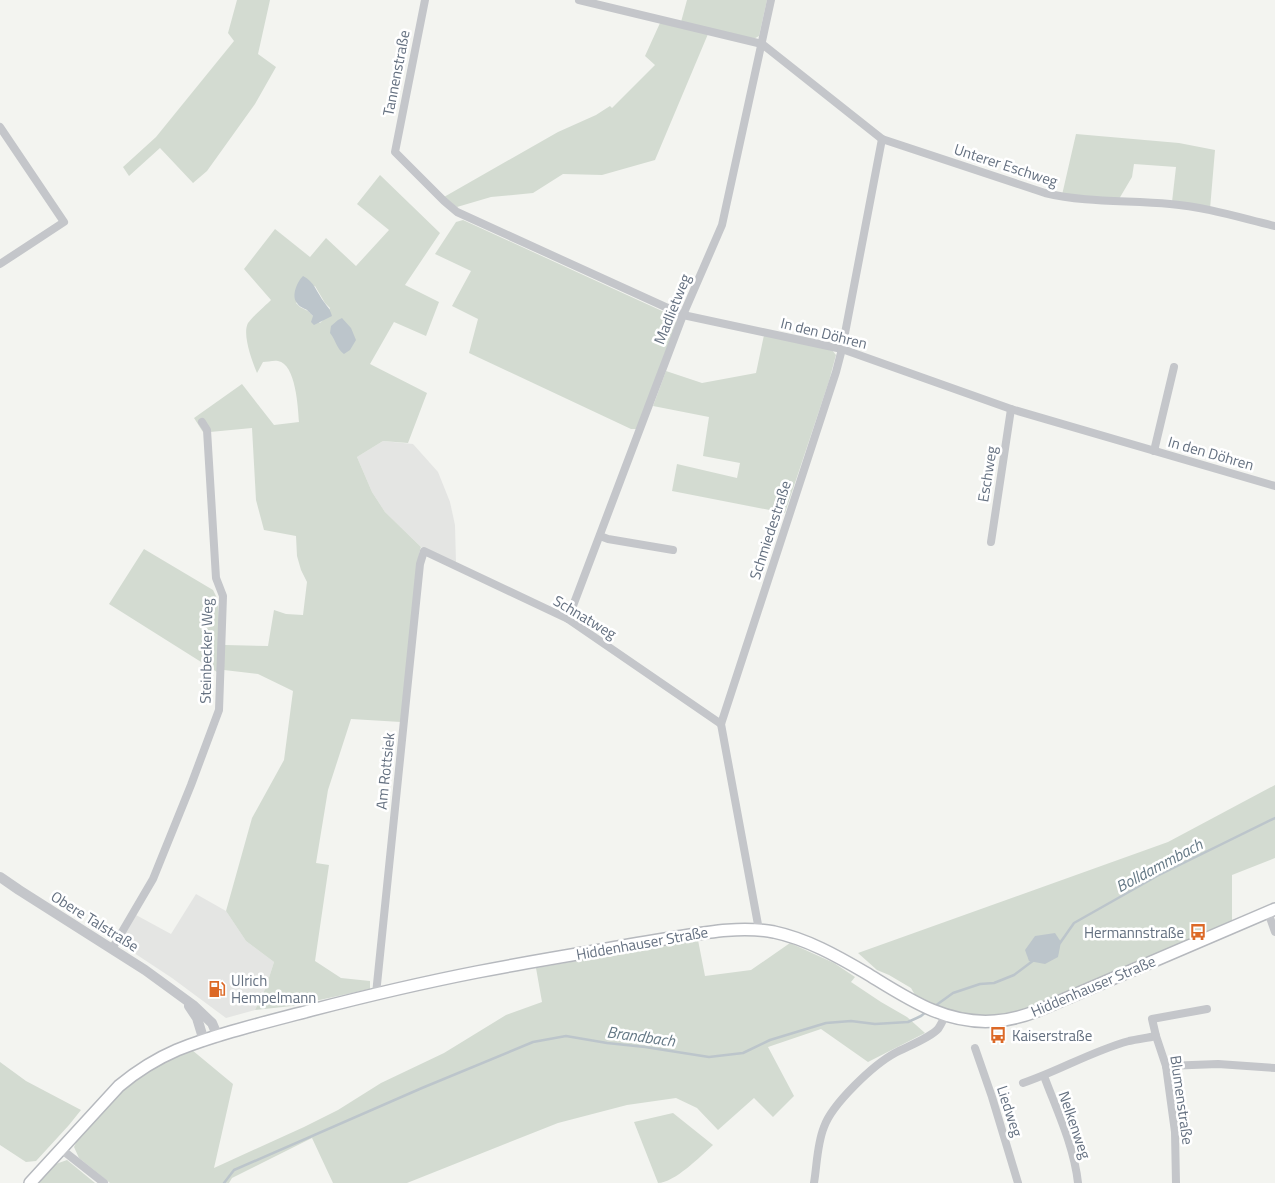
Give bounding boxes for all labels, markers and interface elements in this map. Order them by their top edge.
street label: Tannenstraße [376,28,416,118]
street label: Unterer Eschweg [951,137,1061,193]
street label: Madlietweg [647,270,697,348]
street label: In den Döhren [778,311,870,355]
street label: In den Döhren [1165,430,1257,476]
street label: Eschweg [971,444,1003,504]
street label: Schmiedestraße [743,478,797,582]
street label: Schnatweg [549,589,621,645]
street label: Steinbecker Weg [194,598,218,704]
street label: Am Rottsiek [370,731,400,811]
water label: Bolldammbach [1111,832,1208,898]
street label: Obere Talstraße [47,885,143,957]
street label: Hiddenhauser Straße [574,920,710,966]
place label: Hermannstraße [1084,921,1184,944]
bus stop icon: Hermannstraße [1188,922,1208,942]
street label: Hiddenhauser Straße [1027,949,1159,1023]
place label: Ulrich Hempelmann [231,969,316,1009]
fuel station icon: Ulrich Hempelmann [207,979,227,999]
water label: Brandbach [605,1019,678,1053]
place label: Kaiserstraße [1012,1024,1092,1047]
bus stop icon: Kaiserstraße [988,1025,1008,1045]
street label: Blumenstraße [1164,1054,1200,1146]
street label: Liedweg [991,1082,1029,1140]
street label: Nelkenweg [1053,1088,1097,1162]

